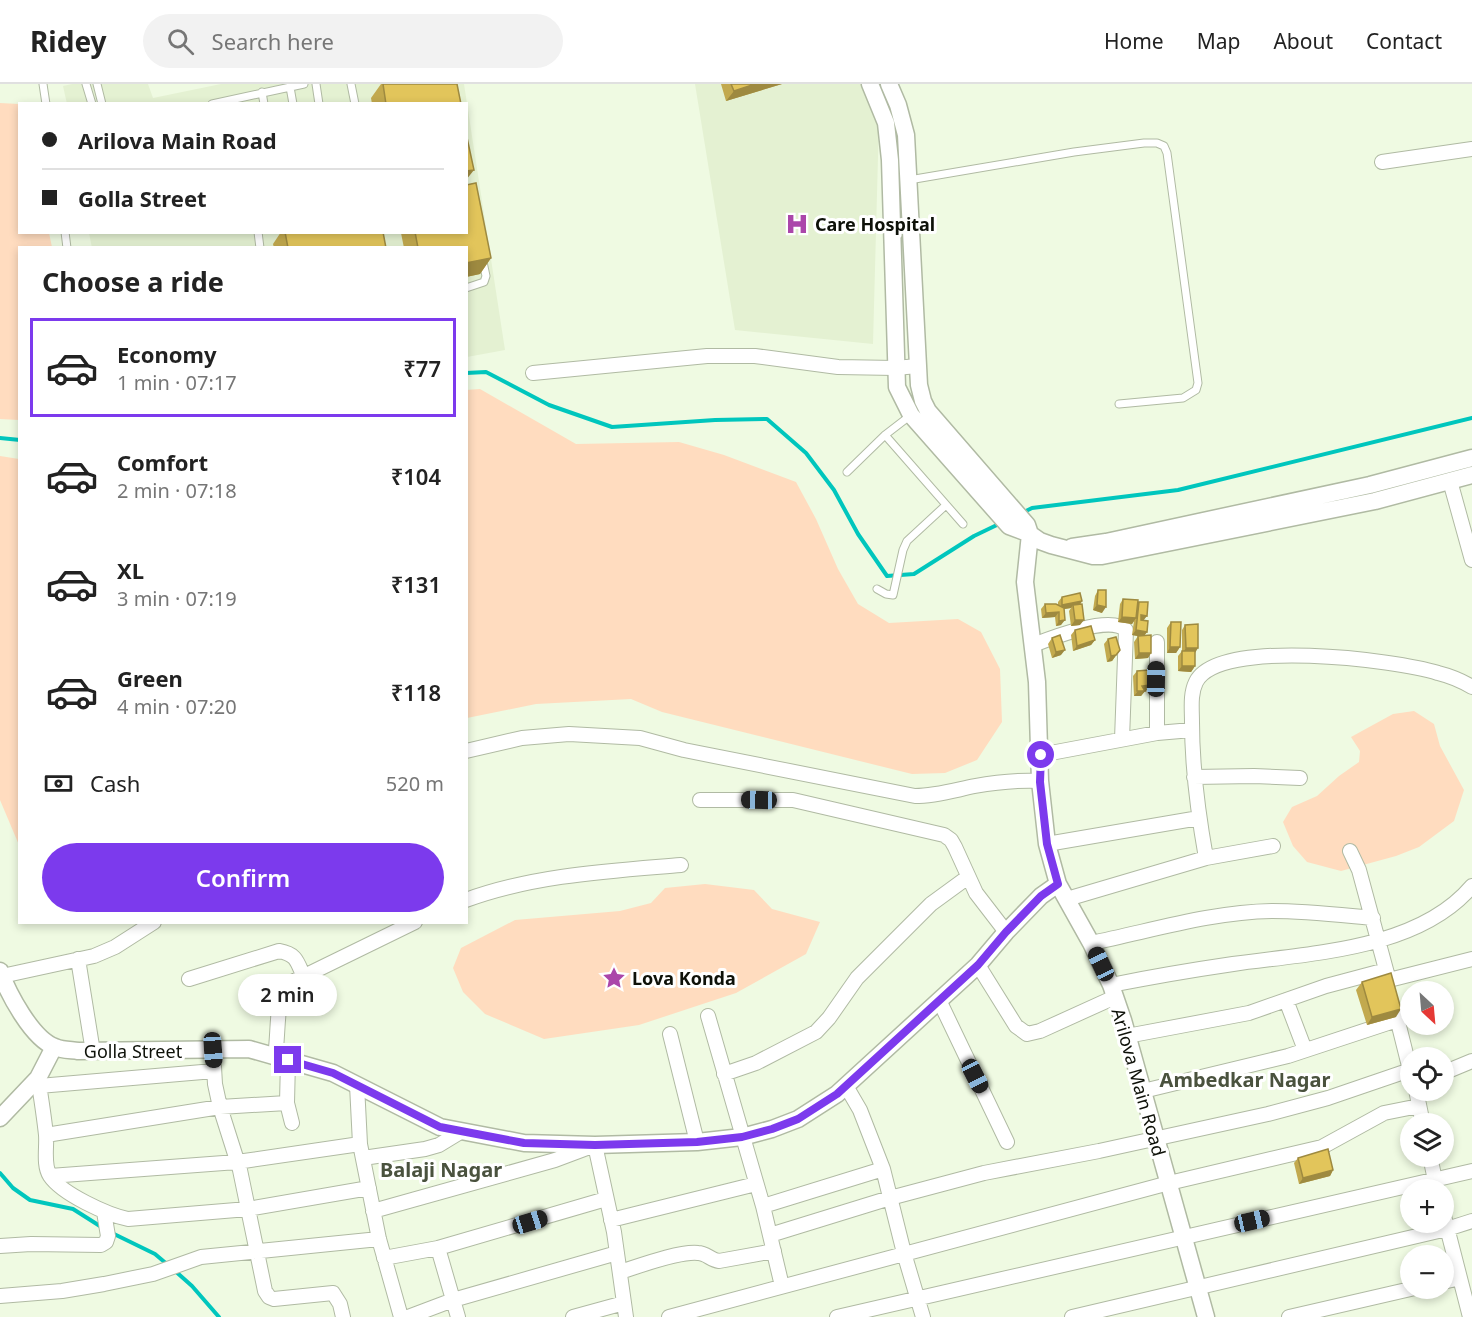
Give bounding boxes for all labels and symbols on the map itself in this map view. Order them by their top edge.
hospital icon: Care Hospital [784,211,810,237]
place label: Care Hospital [815,212,935,236]
car [1147,661,1165,697]
route start [1027,741,1054,768]
car [741,791,777,809]
car [1085,944,1117,984]
place icon: Lova Konda [601,965,627,991]
place label: Lova Konda [632,966,736,990]
callout: 2 min [238,973,338,1015]
north arrow [1400,981,1454,1035]
street label: Arilova Main Road [1106,1005,1172,1159]
car [203,1031,223,1069]
street label: Golla Street [84,1039,183,1063]
route end [274,1046,301,1073]
car [959,1056,991,1096]
district label: Ambedkar Nagar [1160,1066,1330,1093]
district label: Balaji Nagar [380,1156,502,1183]
car [510,1208,550,1236]
car [1232,1208,1272,1234]

